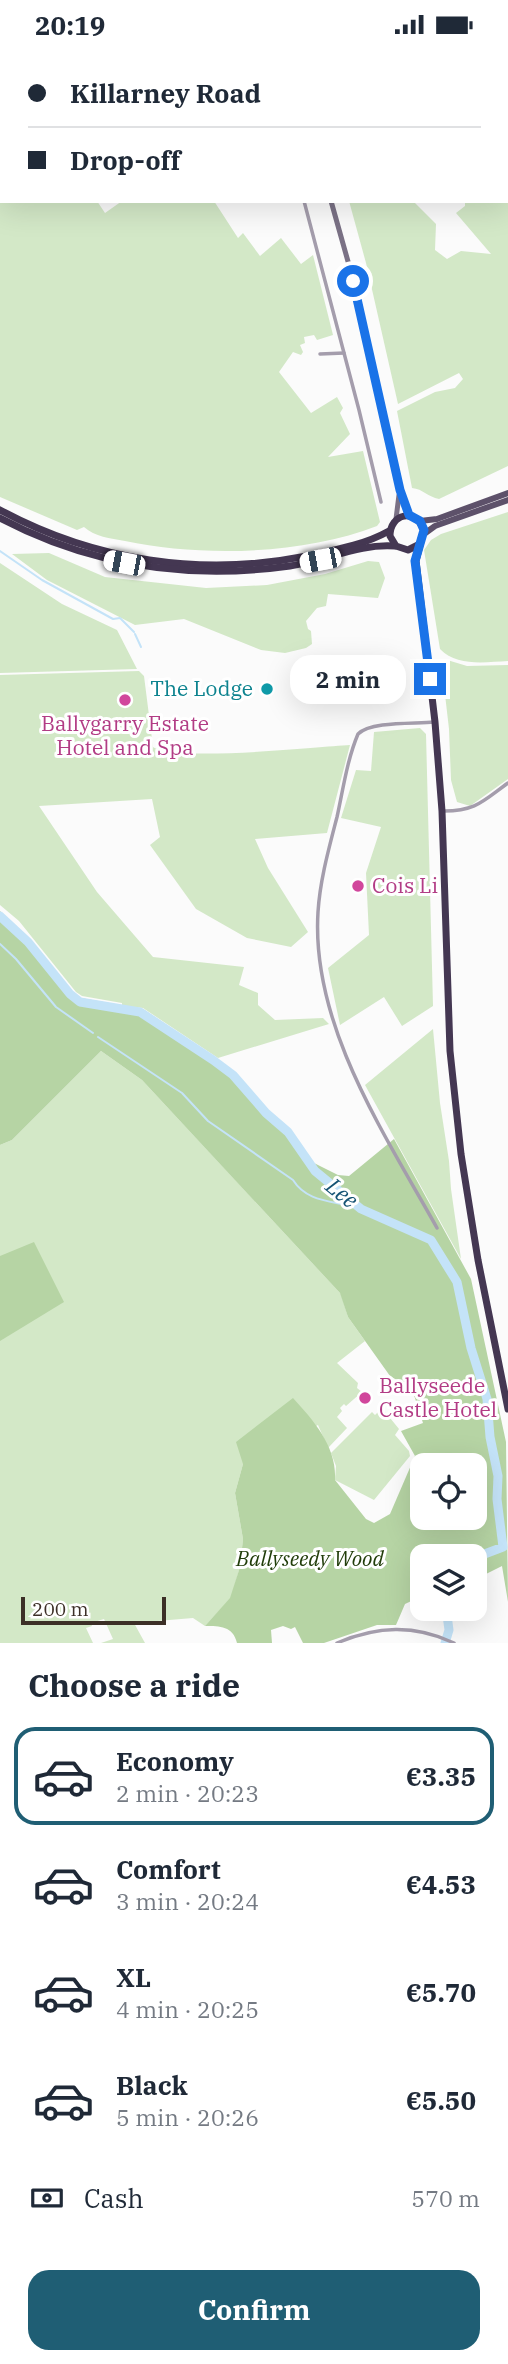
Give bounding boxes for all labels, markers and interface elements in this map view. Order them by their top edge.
text: 20:19 [35,8,105,42]
text: Killarney Road [70,76,261,110]
text: Drop-off [70,143,181,177]
route start [337,265,369,297]
car [298,546,343,574]
car [102,549,147,577]
callout: 2 min [290,655,406,703]
route end [414,663,446,695]
text: 2 min [316,664,380,694]
place label: The Lodge [150,674,253,702]
marker: The Lodge [259,681,275,697]
marker: Ballygarry Estate Hotel and Spa [117,692,133,708]
place label: Ballygarry Estate Hotel and Spa [41,709,209,761]
place label: Cois Li [372,871,438,899]
marker: Cois Li [350,878,366,894]
water label: Lee [320,1170,365,1214]
place label: Ballyseede Castle Hotel [379,1371,497,1423]
marker: Ballyseede Castle Hotel [357,1390,373,1406]
map controls [410,1453,487,1621]
button: locate [410,1453,487,1530]
park label: Ballyseedy Wood [235,1544,384,1572]
button: layers [410,1544,487,1621]
scale bar [21,1594,166,1626]
text: 200 m [32,1597,89,1621]
text: Choose a ride [28,1664,240,1706]
text: Economy [116,1744,234,1778]
icon: car [32,1745,95,1808]
text: €3.35 [406,1759,476,1793]
text: 2 min · 20:23 [116,1778,259,1808]
text: Comfort [116,1852,221,1886]
icon: car [32,1853,95,1916]
text: €4.53 [406,1867,476,1901]
text: 3 min · 20:24 [116,1886,259,1916]
text: XL [116,1960,151,1994]
icon: car [32,1961,95,2024]
text: €5.70 [406,1975,476,2009]
text: 4 min · 20:25 [116,1994,259,2024]
text: Black [116,2068,188,2102]
icon: car [32,2069,95,2132]
text: €5.50 [406,2083,476,2117]
text: 5 min · 20:26 [116,2102,259,2132]
icon: cash [28,2179,66,2217]
text: Cash [84,2181,144,2215]
text: 570 m [411,2183,480,2213]
button: Confirm [28,2270,480,2350]

